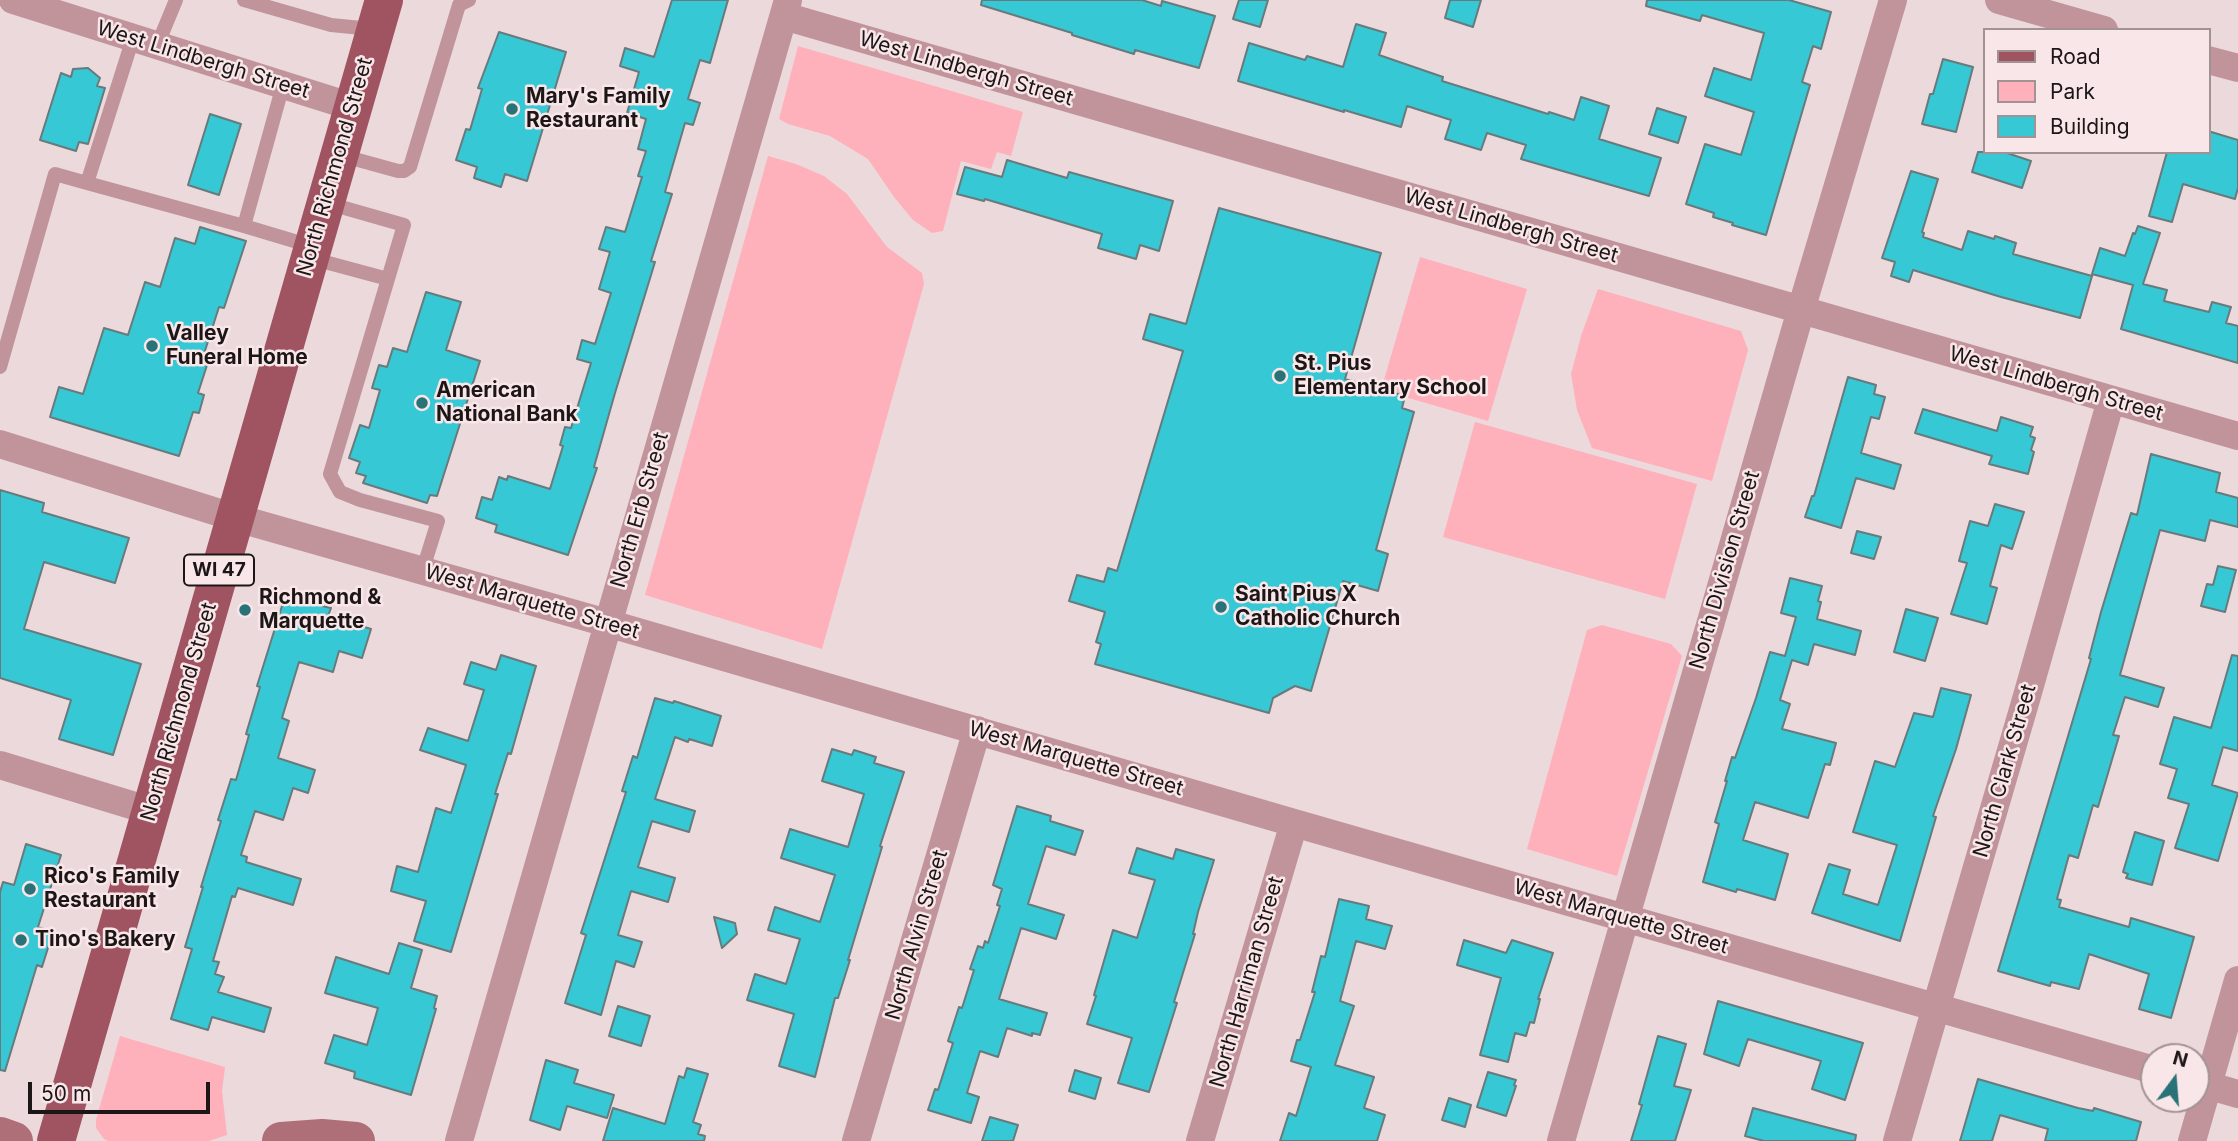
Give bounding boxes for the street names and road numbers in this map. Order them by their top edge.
street label: West Lindbergh Street [94,16,312,104]
street label: West Lindbergh Street [856,26,1076,112]
street label: North Richmond Street [292,55,378,279]
street label: West Lindbergh Street [1401,183,1621,269]
street label: West Lindbergh Street [1946,341,2166,427]
street label: North Erb Street [606,429,674,591]
street label: North Division Street [1685,468,1765,672]
road number: WI 47 [184,554,254,586]
street label: West Marquette Street [422,559,642,645]
street label: North Richmond Street [136,600,222,824]
street label: North Clark Street [1968,682,2042,860]
street label: West Marquette Street [966,716,1186,802]
street label: North Alvin Street [881,847,953,1023]
street label: North Harriman Street [1205,873,1289,1091]
street label: West Marquette Street [1511,874,1731,960]

